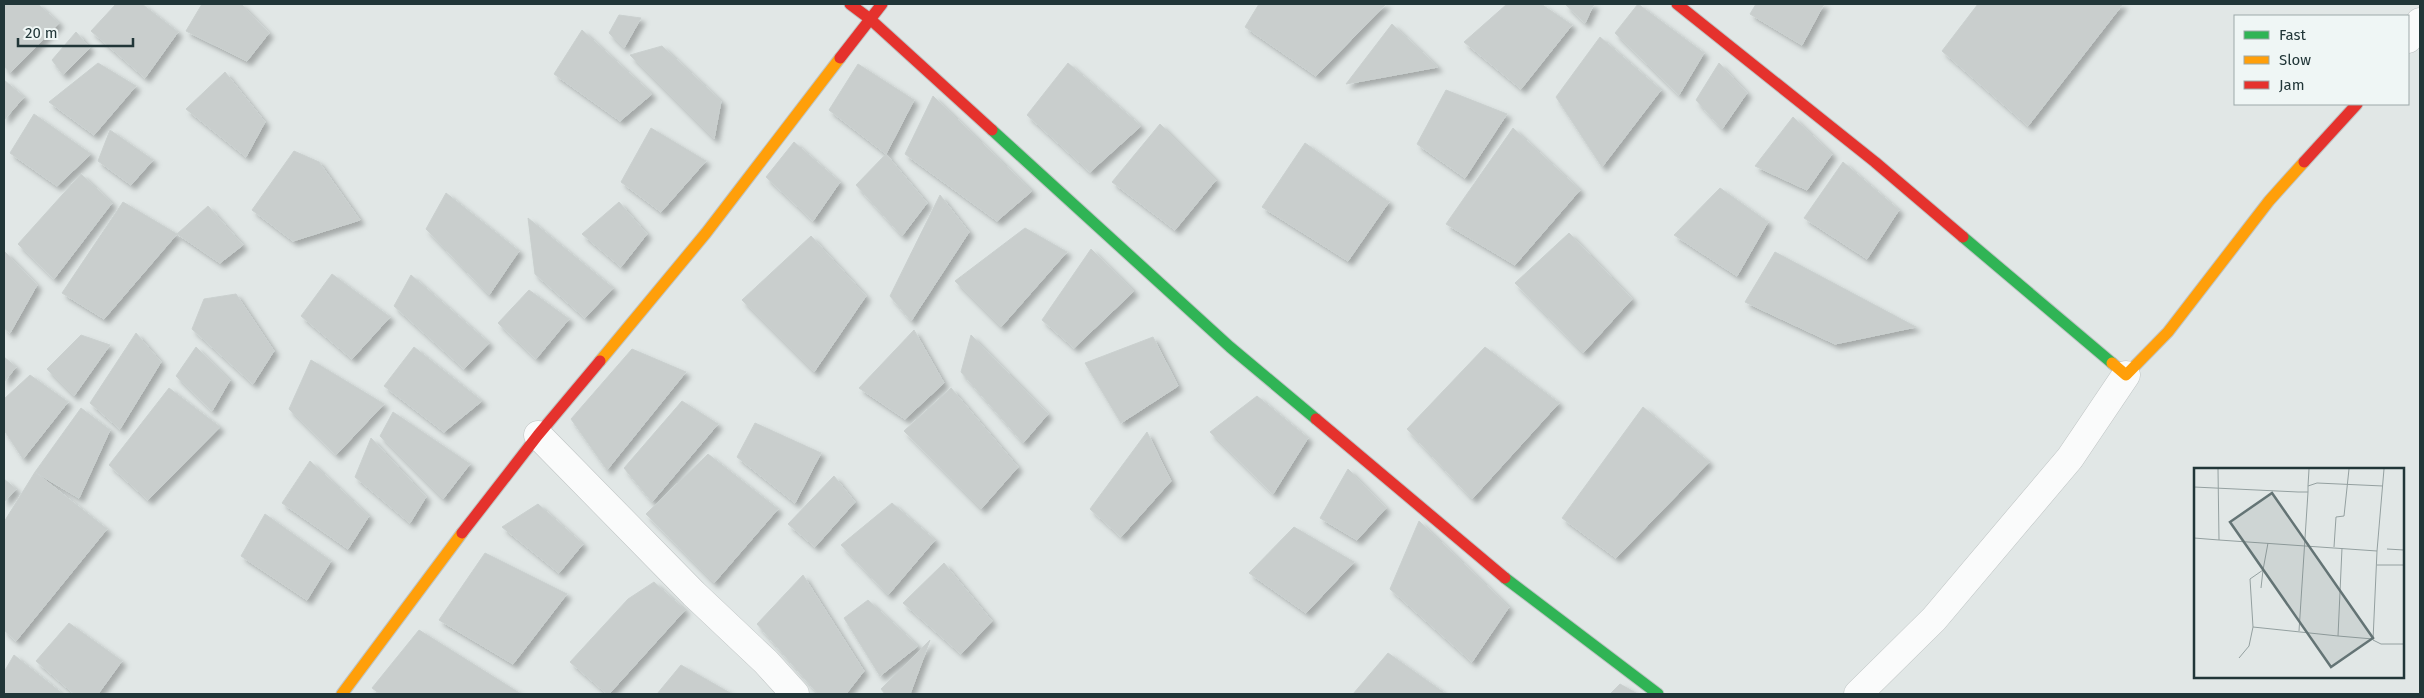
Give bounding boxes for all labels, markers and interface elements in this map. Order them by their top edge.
scale bar [18,15,132,47]
legend [2234,15,2409,105]
text: 20 m [25,24,58,42]
text: Fast [2279,26,2306,44]
text: Slow [2279,51,2311,69]
text: Jam [2279,76,2305,94]
inset map [2194,468,2404,678]

